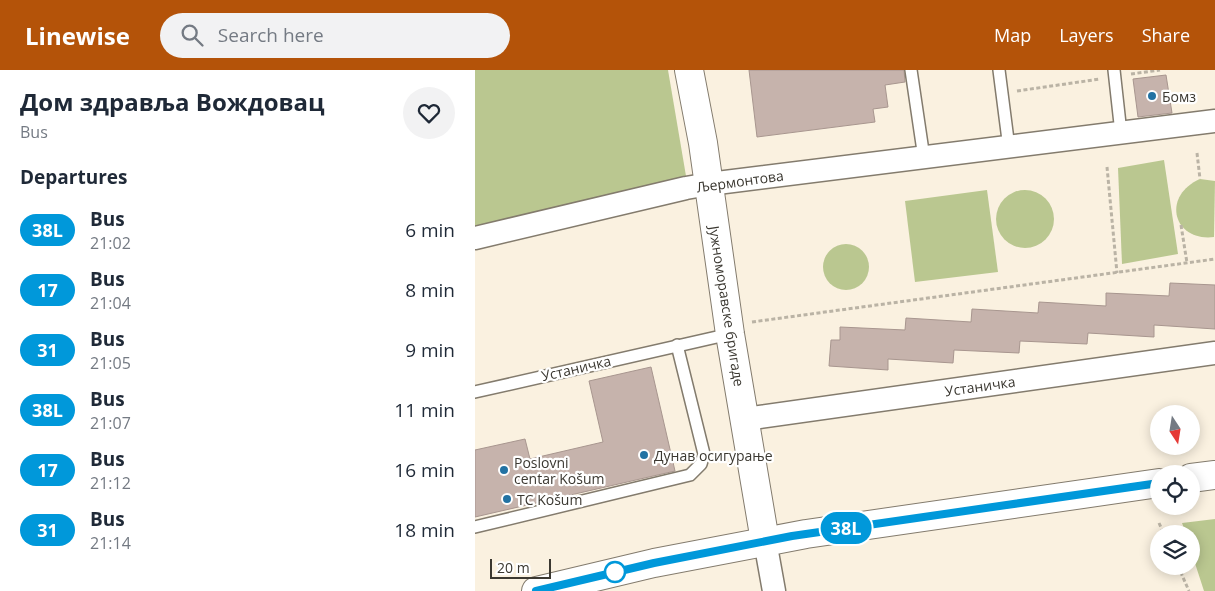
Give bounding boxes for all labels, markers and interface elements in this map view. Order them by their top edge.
search box [160,13,510,58]
text: Linewise [25,19,130,52]
icon: search [178,21,206,49]
text: Search here [218,22,324,48]
text: Map [994,23,1031,47]
text: Layers [1059,23,1114,47]
text: Share [1142,23,1190,47]
text: Дом здравља Вождовац [20,85,325,118]
button: heart [403,87,455,139]
place label: Бомз [1162,87,1196,106]
marker: Бомз [1146,90,1158,102]
text: Bus [20,121,48,143]
text: Departures [20,164,127,190]
street label: Љермонтова [695,165,785,197]
text: Bus [90,206,125,232]
text: 6 min [405,217,455,243]
text: 38L [32,218,63,242]
street label: Јужноморавске бригаде [705,222,749,388]
text: 21:02 [90,232,131,254]
text: Bus [90,266,125,292]
text: 8 min [405,277,455,303]
text: 17 [37,278,58,302]
text: 21:04 [90,292,131,314]
text: Bus [90,326,125,352]
text: 9 min [405,337,455,363]
text: 31 [37,338,58,362]
street label: Устаничка [539,351,613,385]
text: 21:05 [90,352,131,374]
street label: Устаничка [944,372,1016,400]
text: Bus [90,386,125,412]
text: 11 min [394,397,455,423]
text: 38L [32,398,63,422]
north arrow [1150,405,1200,455]
map controls [1150,405,1200,575]
text: 21:07 [90,412,131,434]
text: Bus [90,446,125,472]
place label: Дунав осигурање [654,446,773,465]
marker: Дунав осигурање [638,449,650,461]
place label: Poslovni centar Košum [514,453,605,488]
text: 16 min [394,457,455,483]
text: 17 [37,458,58,482]
marker: Poslovni centar Košum [498,464,510,476]
button: locate [1150,465,1200,515]
text: 21:12 [90,472,131,494]
place label: TC Košum [517,490,582,509]
marker: TC Košum [501,493,513,505]
text: Bus [90,506,125,532]
line badge: 38L [817,512,875,544]
text: 38L [831,516,861,540]
text: 18 min [394,517,455,543]
text: 31 [37,518,58,542]
button: layers [1150,525,1200,575]
text: 21:14 [90,532,131,554]
scale bar [490,556,551,579]
text: 20 m [497,558,530,577]
unlabelled marker [604,561,626,583]

